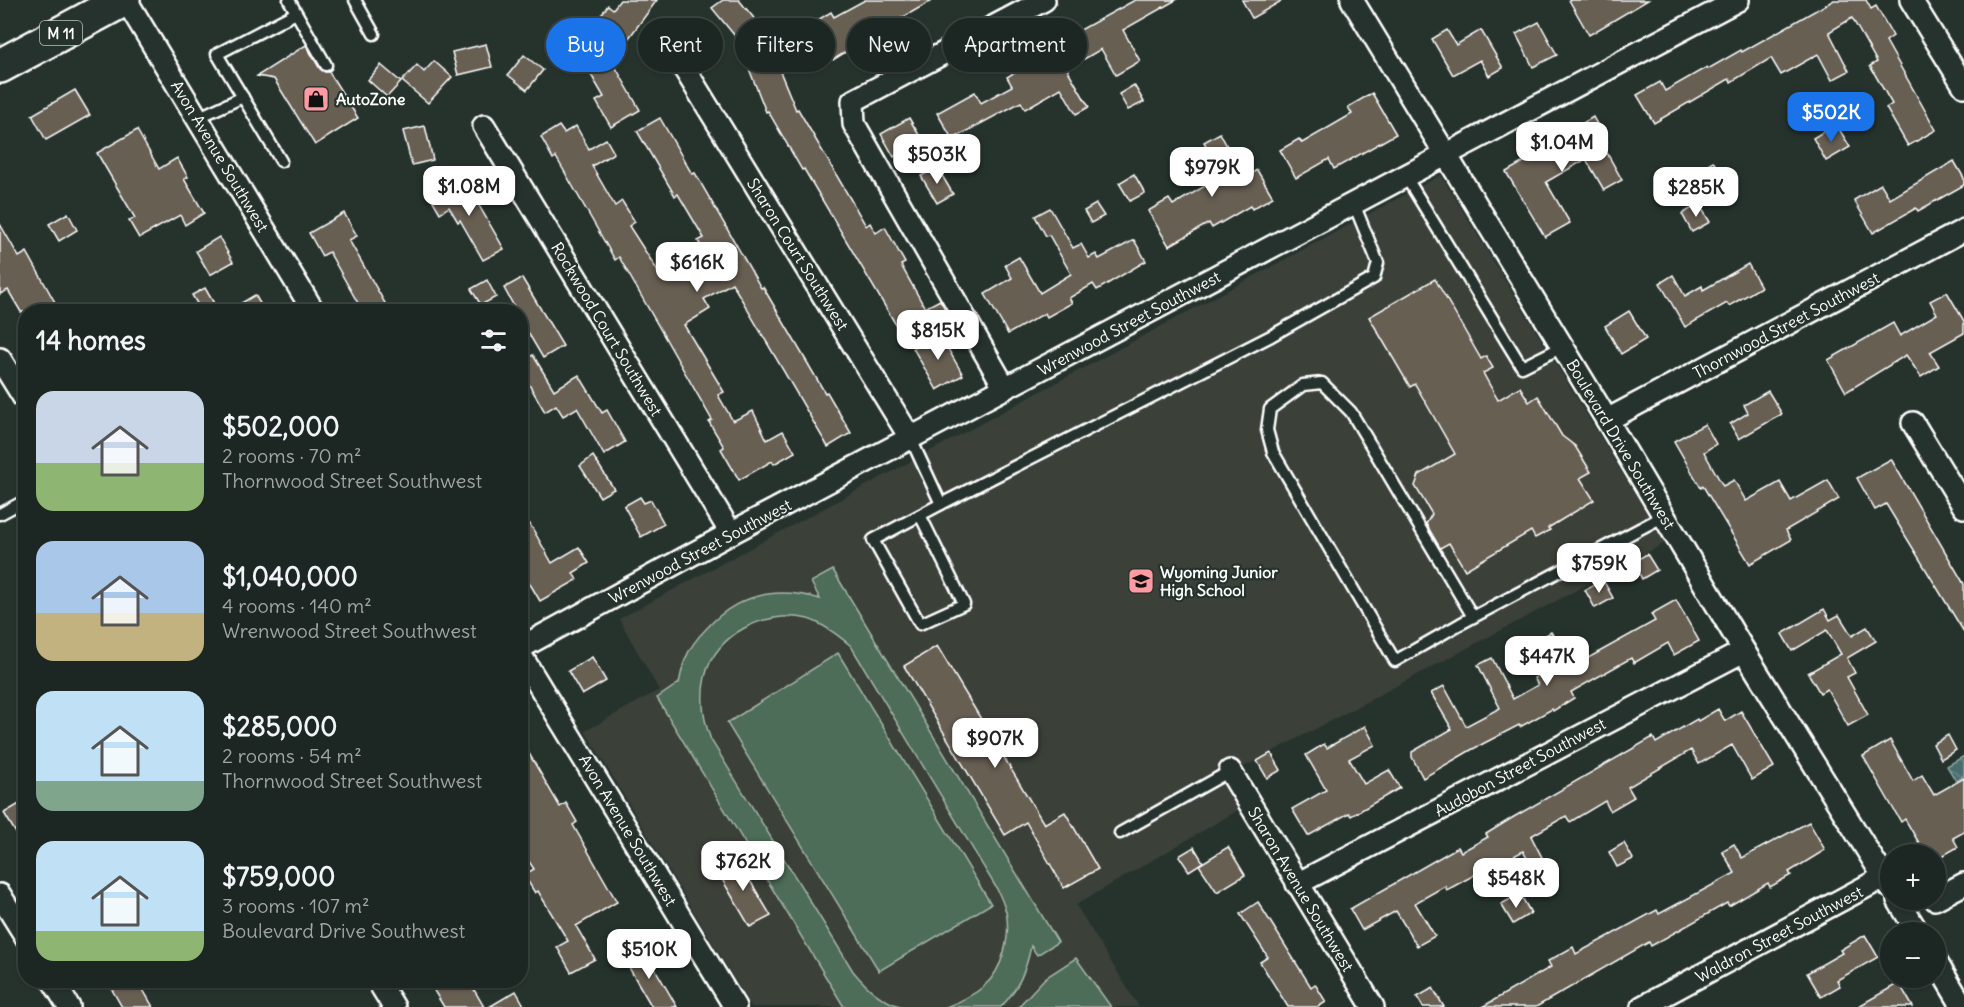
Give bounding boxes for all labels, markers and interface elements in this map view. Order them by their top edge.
chip: Buy [546,18,626,72]
chip: Rent [638,18,723,72]
chip: Filters [735,18,835,72]
chip: New [847,18,931,72]
chip: Apartment [943,18,1087,72]
road number: M 11 [40,21,82,45]
street label: Avon Avenue Southwest [167,77,273,236]
shop icon: AutoZone [301,84,331,114]
place label: AutoZone [336,89,406,109]
pin: $502K [1789,92,1873,143]
text: $502K [1801,99,1861,124]
pin: $1.04M [1513,122,1611,173]
text: $1.04M [1530,129,1594,154]
pin: $503K [895,134,979,185]
text: $503K [907,141,967,166]
pin: $979K [1170,147,1254,198]
text: $979K [1184,154,1240,179]
pin: $1.08M [420,166,518,217]
pin: $285K [1654,167,1738,218]
text: $1.08M [437,173,501,198]
street label: Sharon Court Southwest [743,174,853,334]
text: $285K [1667,174,1725,199]
street label: Rockwood Court Southwest [547,238,667,420]
pin: $616K [655,242,739,293]
text: $616K [670,249,724,274]
street label: Wrenwood Street Southwest [1034,266,1224,380]
street label: Thornwood Street Southwest [1689,267,1883,383]
pin: $815K [896,310,980,361]
text: $815K [911,317,965,342]
text: 14 homes [36,324,146,357]
icon: filters [477,324,510,357]
street label: Boulevard Drive Southwest [1562,355,1680,533]
text: $502,000 [222,410,340,443]
icon: home [84,415,156,487]
text: 2 rooms · 70 m² [222,443,362,468]
text: Thornwood Street Southwest [222,468,482,493]
street label: Wrenwood Street Southwest [605,494,795,608]
pin: $759K [1557,543,1641,594]
text: $759K [1571,550,1627,575]
text: $1,040,000 [222,560,358,593]
place label: Wyoming Junior High School [1160,562,1278,601]
icon: home [84,565,156,637]
school or university icon: Wyoming Junior High School [1126,566,1156,596]
text: 4 rooms · 140 m² [222,593,372,618]
text: Wrenwood Street Southwest [222,618,477,643]
pin: $447K [1505,636,1589,687]
text: $447K [1519,643,1575,668]
text: $285,000 [222,710,337,743]
street label: Audobon Street Southwest [1431,713,1610,821]
icon: home [84,715,156,787]
pin: $907K [953,718,1037,769]
text: $907K [966,725,1024,750]
text: 2 rooms · 54 m² [222,743,362,768]
street label: Avon Avenue Southwest [575,751,681,910]
text: Thornwood Street Southwest [222,768,482,793]
street label: Sharon Avenue Southwest [1244,803,1358,976]
pin: $762K [701,841,785,892]
map controls [1880,844,1946,988]
button: + [1880,844,1946,910]
text: $762K [715,848,771,873]
pin: $548K [1474,858,1558,909]
text: $759,000 [222,860,335,893]
icon: home [84,865,156,937]
text: $548K [1487,865,1545,890]
street label: Waldron Street Southwest [1692,881,1867,987]
text: 3 rooms · 107 m² [222,893,370,918]
text: Boulevard Drive Southwest [222,918,465,943]
button: − [1880,922,1946,988]
pin: $510K [607,929,691,980]
text: $510K [621,936,677,961]

